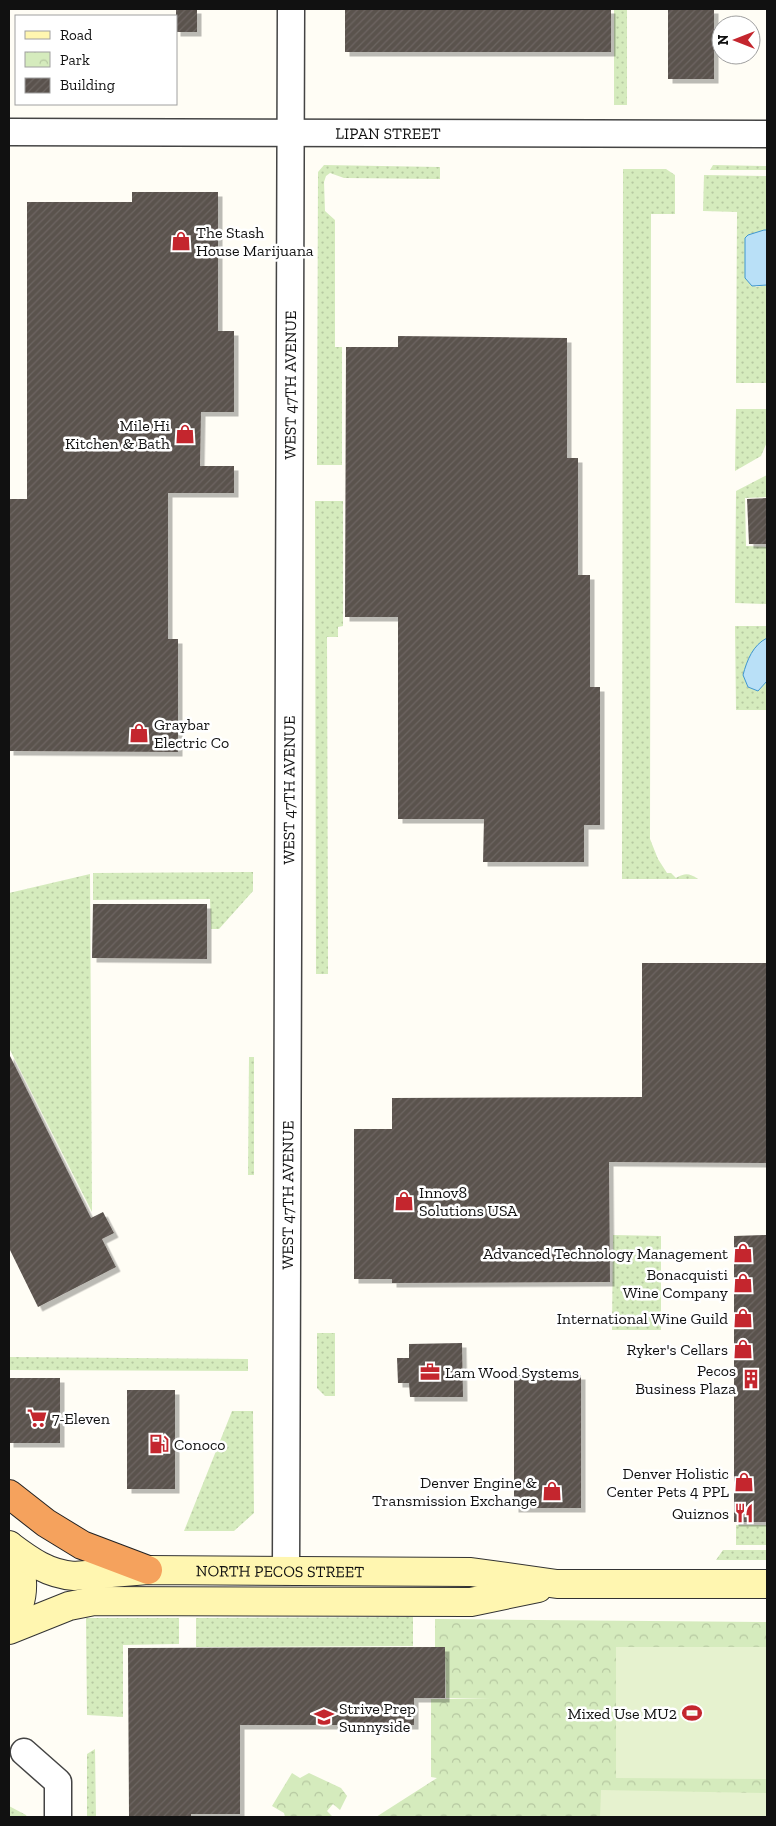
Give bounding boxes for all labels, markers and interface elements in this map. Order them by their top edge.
legend [15,15,178,105]
north arrow [711,15,761,65]
text: Road [60,26,93,44]
text: N [715,34,732,45]
text: Park [60,51,90,69]
text: Building [60,76,115,94]
street label: LIPAN STREET [335,124,441,143]
place label: The Stash House Marijuana [196,223,314,260]
shop icon: The Stash House Marijuana [170,230,192,252]
street label: WEST 47TH AVENUE [281,310,300,460]
place label: Mile Hi Kitchen & Bath [65,416,171,453]
shop icon: Mile Hi Kitchen & Bath [174,423,196,445]
place label: Graybar Electric Co [154,715,229,752]
street label: WEST 47TH AVENUE [279,715,299,865]
shop icon: Graybar Electric Co [128,722,150,744]
street label: WEST 47TH AVENUE [278,1120,297,1270]
place label: Innov8 Solutions USA [419,1183,518,1220]
shop icon: Innov8 Solutions USA [393,1190,415,1212]
shop icon: Advanced Technology Management [732,1242,754,1264]
place label: Advanced Technology Management [483,1244,728,1263]
place label: Bonacquisti Wine Company [623,1265,729,1302]
shop icon: Bonacquisti Wine Company [732,1272,754,1294]
shop icon: International Wine Guild [732,1307,754,1329]
place label: International Wine Guild [557,1309,728,1328]
shop icon: Ryker's Cellars [732,1338,754,1360]
place label: Ryker's Cellars [627,1340,728,1359]
office icon: Lam Wood Systems [419,1361,441,1383]
place label: Pecos Business Plaza [635,1361,736,1398]
place label: Lam Wood Systems [445,1363,579,1382]
building icon: Pecos Business Plaza [740,1368,762,1390]
supermarket icon: 7-Eleven [26,1407,48,1429]
place label: 7-Eleven [52,1409,111,1428]
fuel station icon: Conoco [148,1433,170,1455]
place label: Conoco [174,1435,226,1454]
place label: Denver Holistic Center Pets 4 PPL [606,1464,729,1501]
shop icon: Denver Holistic Center Pets 4 PPL [733,1471,755,1493]
place label: Denver Engine & Transmission Exchange [372,1473,537,1510]
shop icon: Denver Engine & Transmission Exchange [541,1480,563,1502]
restaurant icon: Quiznos [733,1502,755,1524]
place label: Quiznos [672,1504,729,1523]
street label: NORTH PECOS STREET [196,1561,364,1581]
place label: Strive Prep Sunnyside [339,1699,416,1736]
sports icon: Mixed Use MU2 [681,1702,703,1724]
place label: Mixed Use MU2 [567,1704,677,1723]
school or university icon: Strive Prep Sunnyside [313,1706,335,1728]

